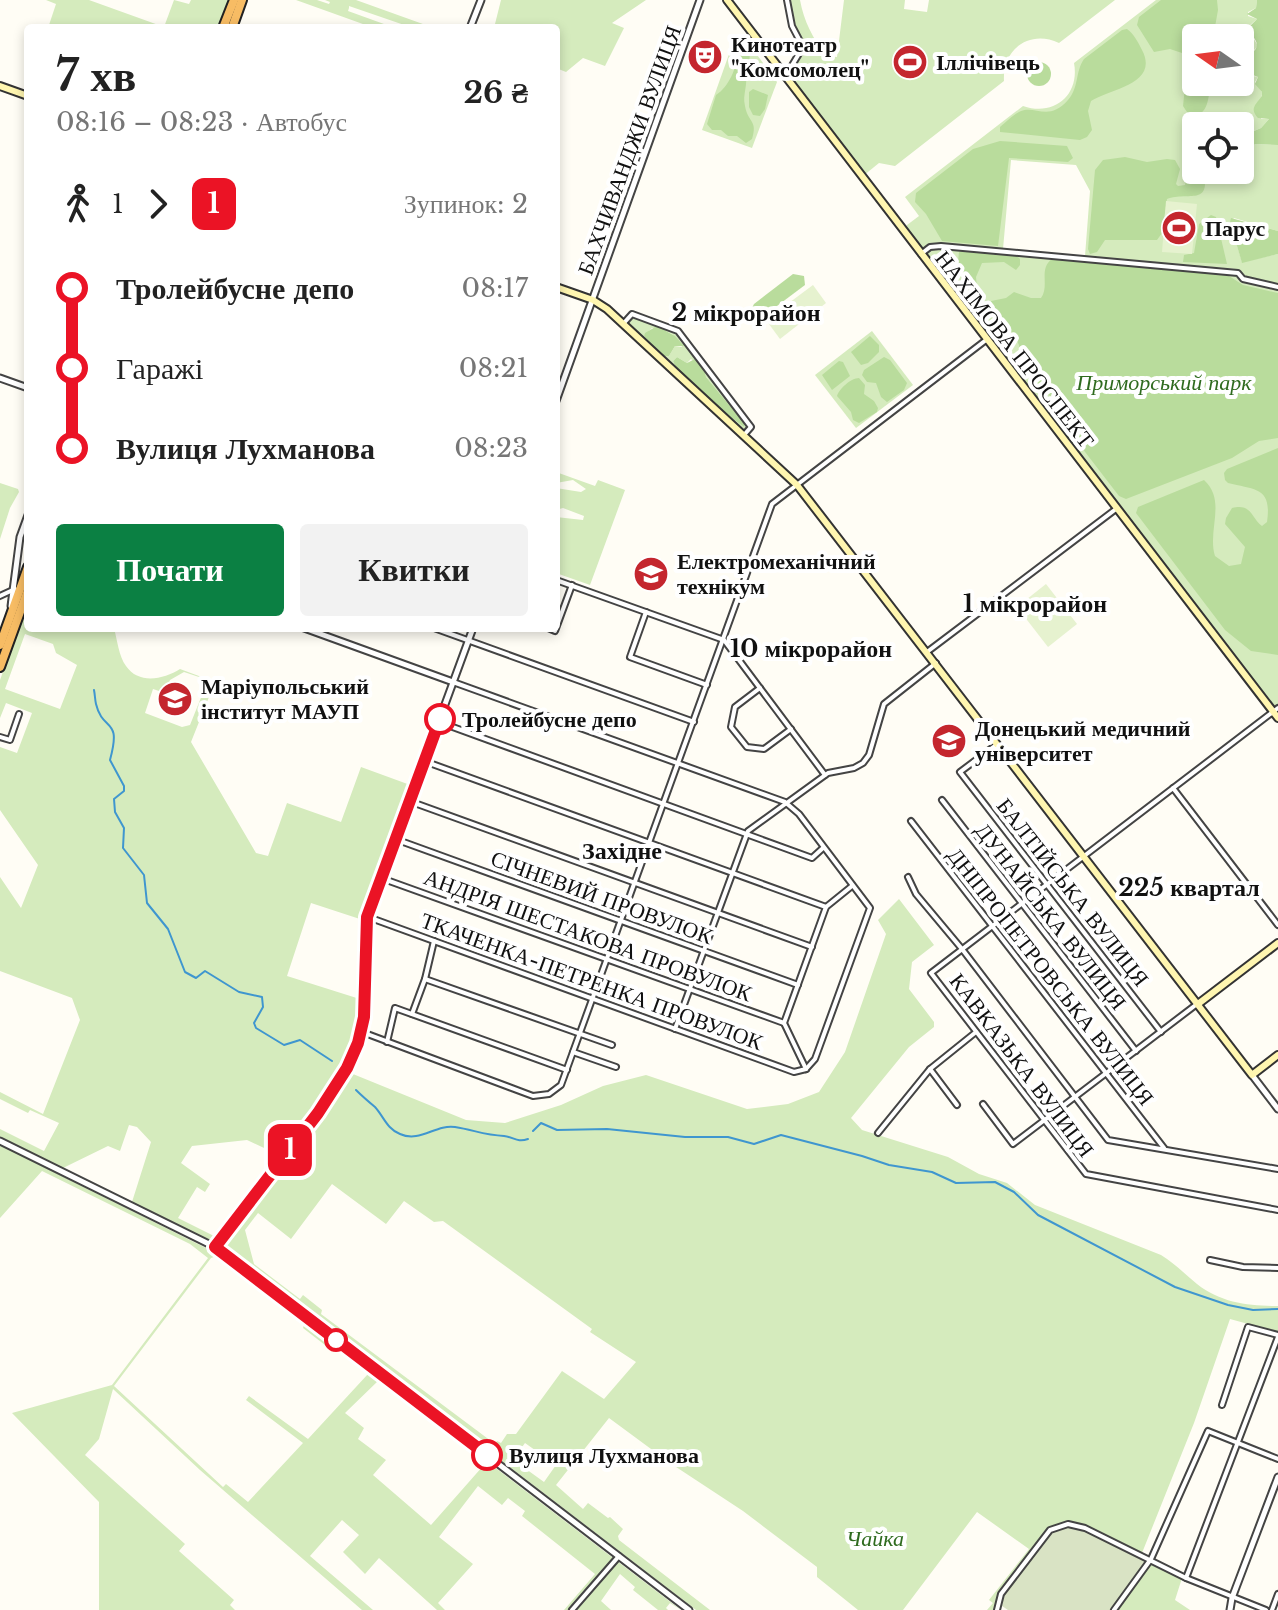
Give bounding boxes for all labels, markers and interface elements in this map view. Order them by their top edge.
street label: БАХЧИВАНДЖИ ВУЛИЦЯ [572,21,687,279]
north arrow [1182,24,1254,96]
map controls [1182,24,1254,184]
place label: Кинотеатр "Комсомолец" [731,31,869,83]
theatre icon: Кинотеатр "Комсомолец" [686,38,724,76]
sports icon: Іллічівець [891,43,929,81]
text: 7 хв [56,48,136,103]
place label: Іллічівець [936,49,1040,76]
text: 26 ₴ [464,74,528,111]
text: 08:16 – 08:23 · Автобус [56,106,347,138]
button: locate [1182,112,1254,184]
icon: walk [56,182,100,226]
icon: forward [136,182,180,226]
text: 1 [208,186,220,221]
text: 1 [112,188,124,220]
text: Зупинок: 2 [404,188,528,220]
sports icon: Парус [1160,209,1198,247]
place label: Парус [1205,215,1265,242]
street label: НАХІМОВА ПРОСПЕКТ [929,245,1100,454]
text: Тролейбусне депо [116,270,354,307]
text: 08:17 [462,272,528,304]
district label: 2 мікрорайон [671,298,821,327]
text: Гаражі [116,350,203,387]
text: 08:21 [459,352,528,384]
park label: Приморський парк [1075,369,1252,396]
text: Вулиця Лухманова [116,430,375,467]
text: 08:23 [454,432,528,464]
button: Почати [56,524,284,616]
button: Квитки [300,524,528,616]
place label: Електромеханічний технікум [677,548,876,600]
school or university icon: Електромеханічний технікум [632,555,670,593]
district label: 1 мікрорайон [963,589,1107,618]
district label: 10 мікрорайон [730,634,892,663]
place label: Маріупольський інститут МАУП [201,673,369,725]
school or university icon: Маріупольський інститут МАУП [156,680,194,718]
marker: Тролейбусне депо [425,704,455,734]
place label: Тролейбусне депо [462,706,637,733]
place label: Донецький медичний університет [975,715,1191,767]
school or university icon: Донецький медичний університет [930,722,968,760]
street label: БАЛТІЙСЬКА ВУЛИЦЯ [991,793,1155,992]
street label: ДУНАЙСЬКА ВУЛИЦЯ [969,817,1132,1016]
district label: Західне [582,836,662,865]
street label: ДНІПРОПЕТРОВСЬКА ВУЛИЦЯ [942,842,1160,1111]
street label: СІЧНЕВИЙ ПРОВУЛОК [487,845,717,950]
street label: АНДРІЯ ШЕСТАКОВА ПРОВУЛОК [420,863,756,1008]
district label: 225 квартал [1118,873,1260,902]
street label: ТКАЧЕНКА-ПЕТРЕНКА ПРОВУЛОК [417,907,767,1056]
street label: КАВКАЗЬКА ВУЛИЦЯ [944,968,1100,1163]
line badge: 1 [264,1124,316,1176]
text: 1 [284,1132,296,1167]
unlabelled marker [325,1329,347,1351]
marker: Вулиця Лухманова [472,1440,502,1470]
place label: Вулиця Лухманова [509,1442,699,1469]
park label: Чайка [846,1525,904,1552]

